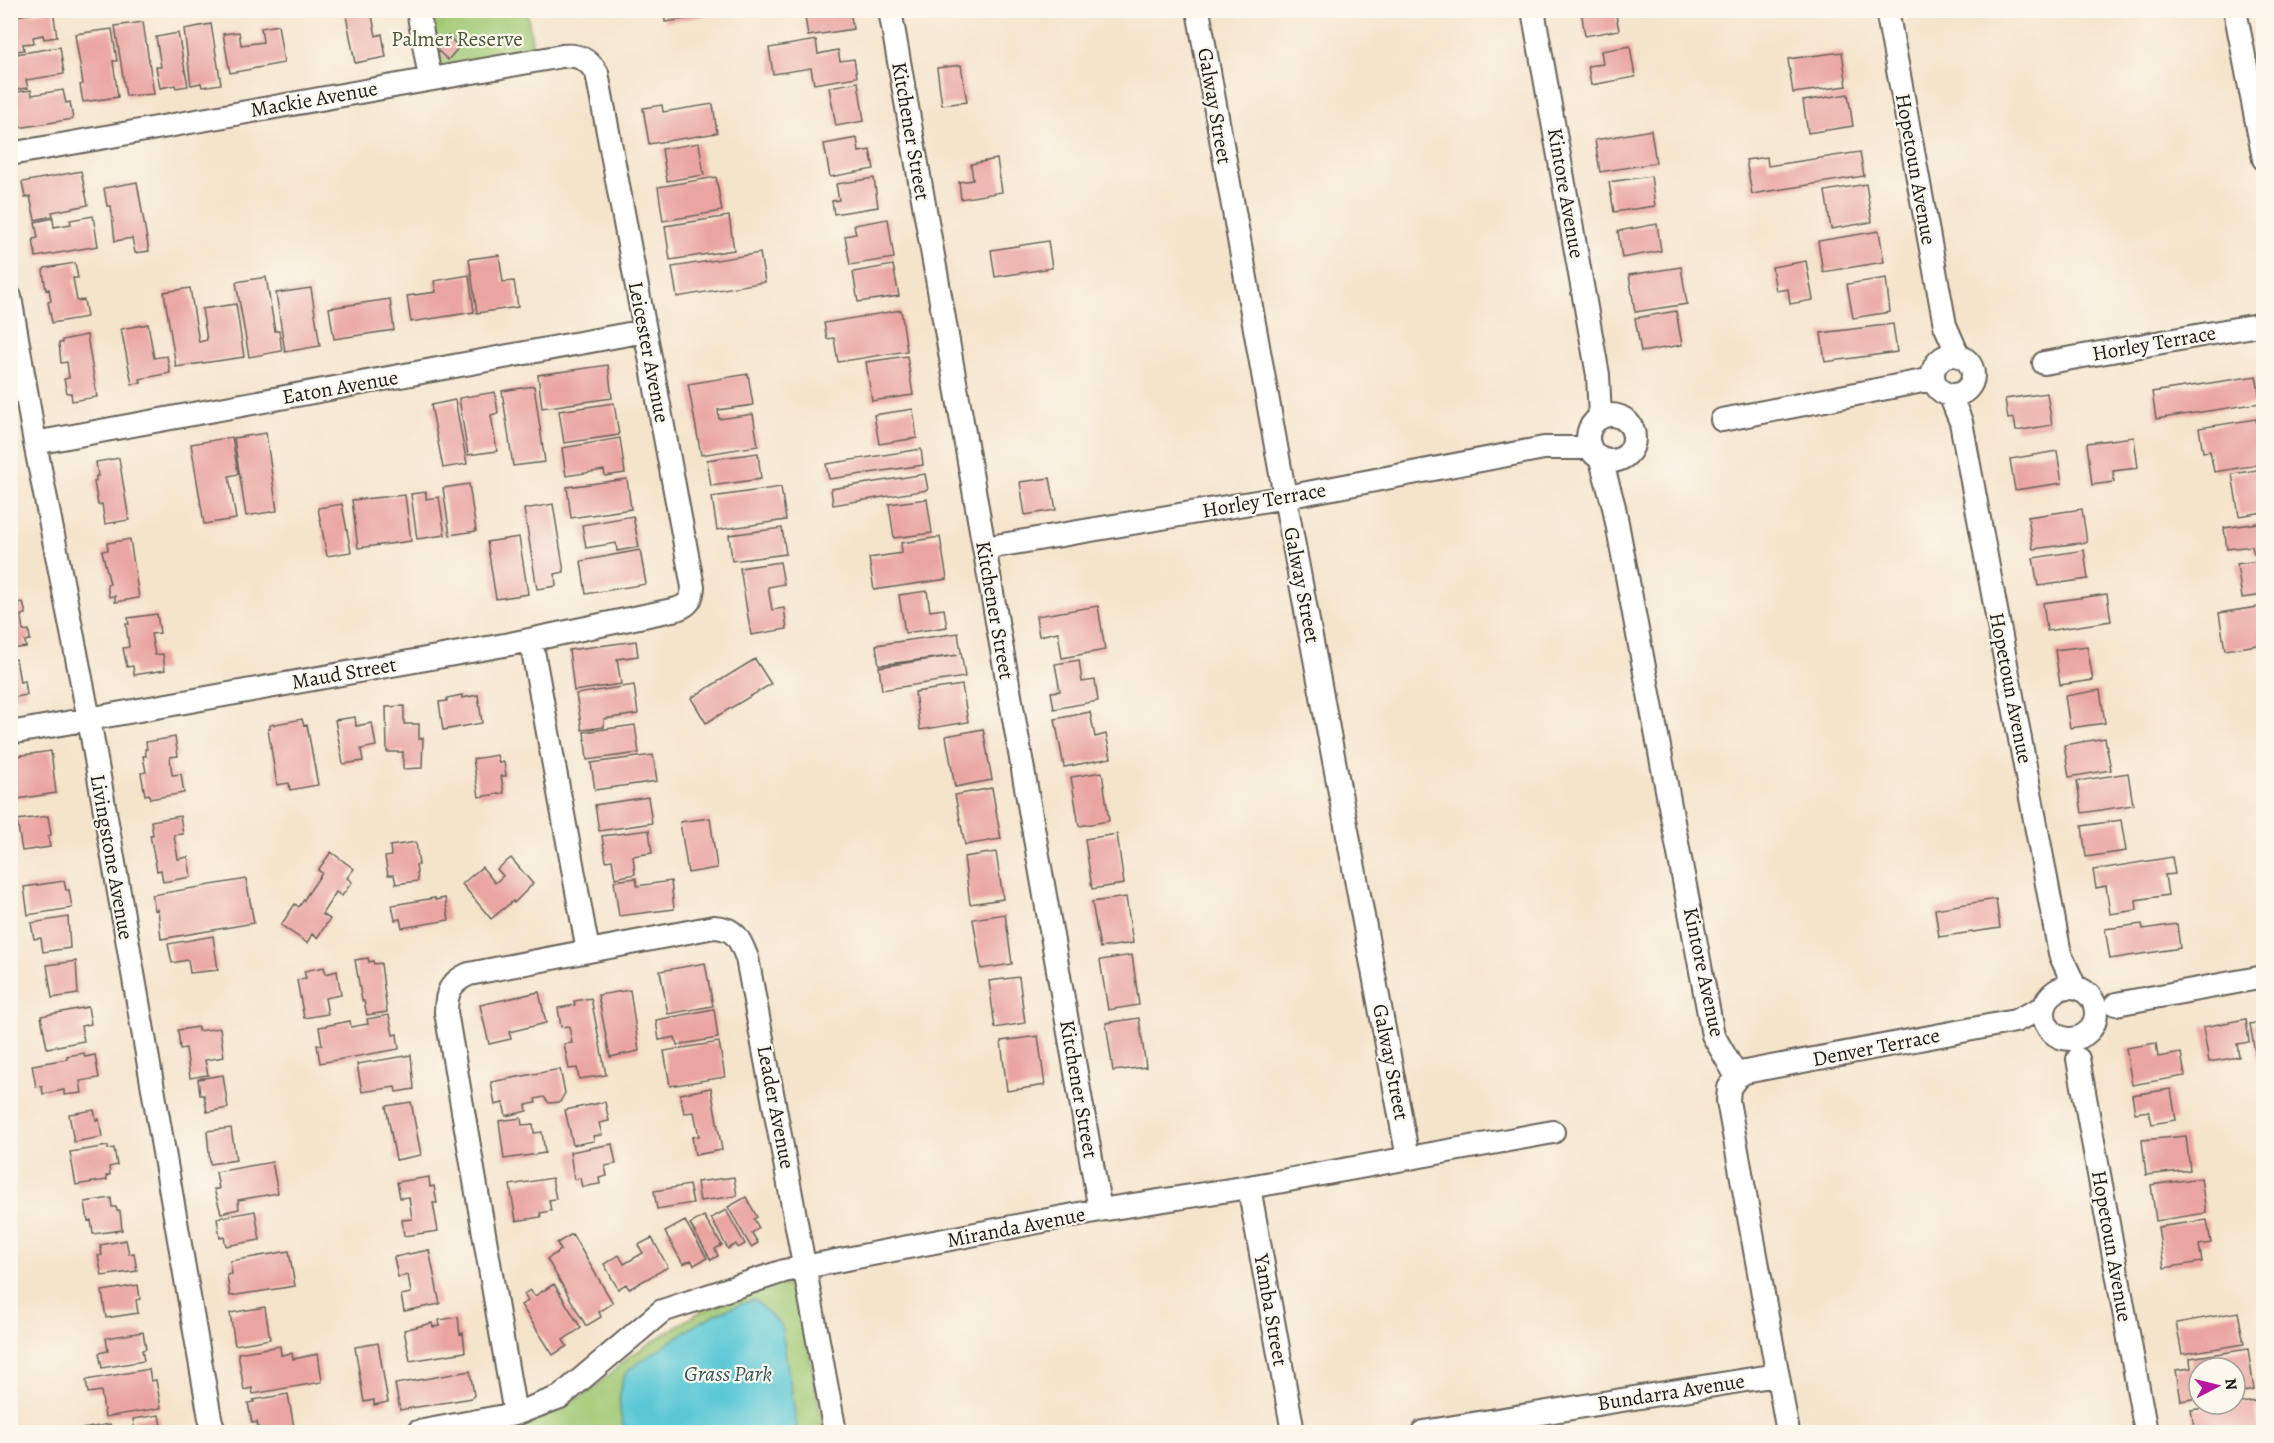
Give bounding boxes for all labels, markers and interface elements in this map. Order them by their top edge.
park label: Palmer Reserve [391,25,523,53]
street label: Galway Street [1191,46,1239,166]
street label: Kitchener Street [885,59,937,203]
street label: Mackie Avenue [248,74,380,124]
street label: Hopetoun Avenue [1889,91,1943,247]
street label: Kintore Avenue [1541,126,1591,260]
street label: Leicester Avenue [622,279,676,425]
street label: Horley Terrace [2090,318,2218,368]
street label: Eaton Avenue [280,363,400,411]
street label: Horley Terrace [1200,475,1328,525]
street label: Galway Street [1277,525,1327,646]
street label: Kitchener Street [969,538,1021,682]
street label: Hopetoun Avenue [1983,610,2039,766]
street label: Maud Street [289,650,399,696]
street label: Livingstone Avenue [84,772,140,942]
street label: Kintore Avenue [1677,905,1731,1039]
street label: Galway Street [1366,1002,1416,1123]
street label: Kitchener Street [1053,1017,1105,1161]
street label: Denver Terrace [1810,1021,1942,1073]
street label: Leader Avenue [750,1043,802,1171]
street label: Hopetoun Avenue [2085,1168,2139,1324]
street label: Miranda Avenue [944,1200,1088,1254]
street label: Yamba Street [1247,1251,1295,1368]
north arrow [2187,1356,2247,1416]
water label: Grass Park [684,1359,772,1389]
street label: Bundarra Avenue [1595,1367,1747,1417]
text: N [2219,1377,2243,1392]

